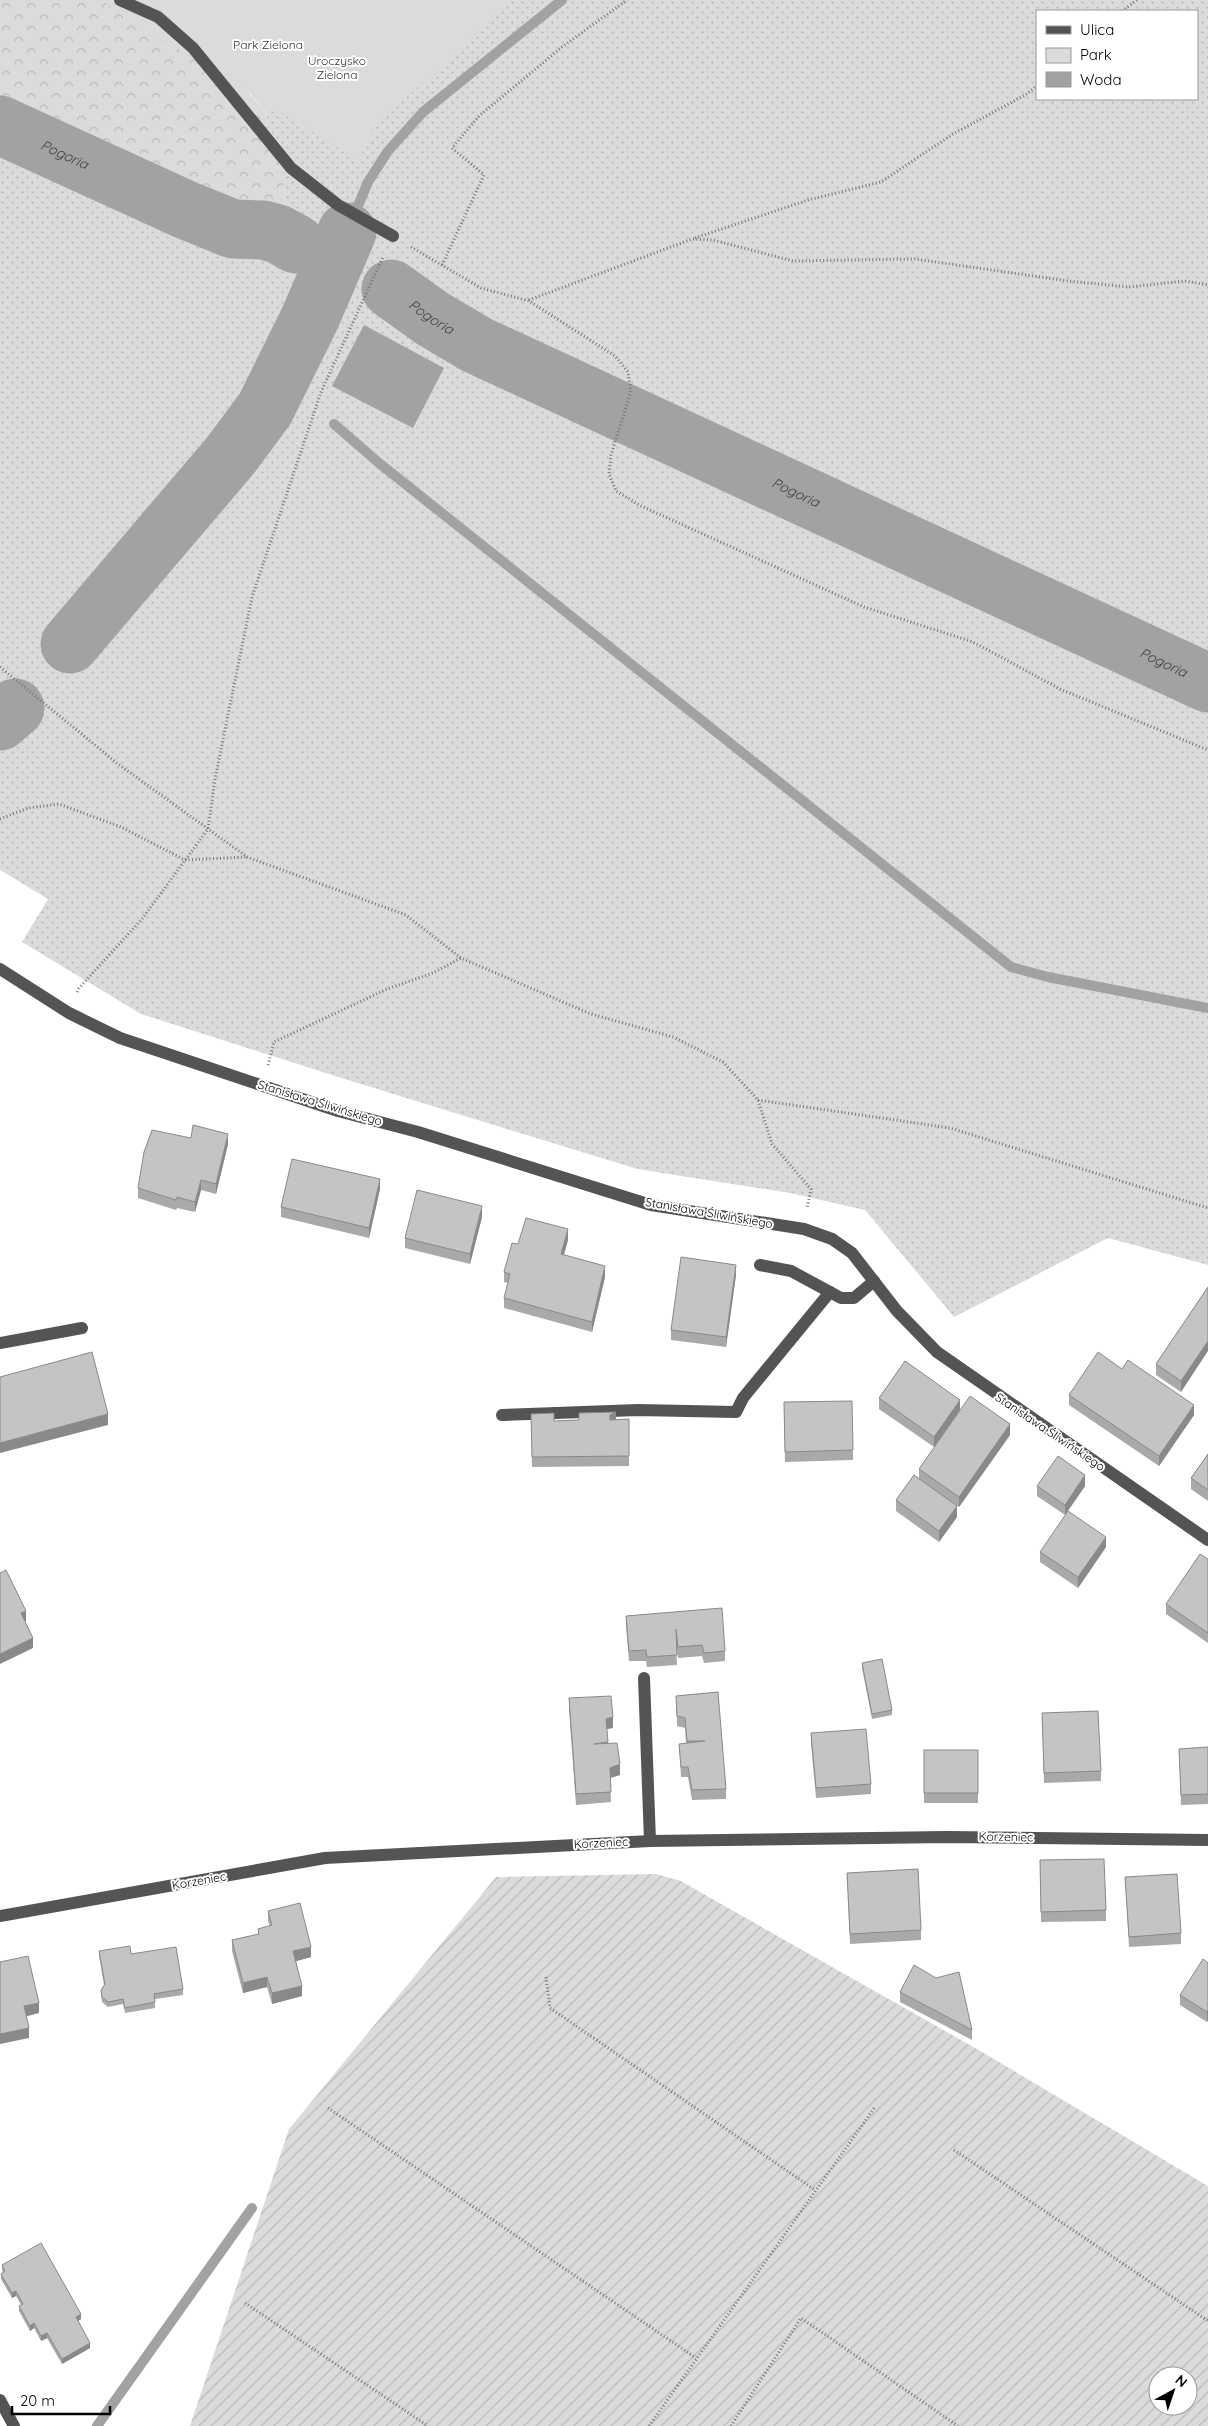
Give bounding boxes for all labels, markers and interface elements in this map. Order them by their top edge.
legend [1036,10,1198,100]
text: Ulica [1080,20,1114,39]
park label: Park Zielona [233,37,303,52]
text: Park [1080,45,1112,64]
park label: Uroczysko Zielona [308,53,366,82]
text: Woda [1080,70,1122,89]
water label: Pogoria [38,136,93,174]
water label: Pogoria [405,295,458,339]
water label: Pogoria [769,474,824,512]
water label: Pogoria [1137,644,1192,682]
street label: Stanisława Śliwińskiego [256,1076,384,1129]
street label: Stanisława Śliwińskiego [644,1194,774,1231]
street label: Stanisława Śliwińskiego [993,1389,1108,1474]
street label: Korzeniec [979,1829,1033,1844]
street label: Korzeniec [573,1834,629,1851]
street label: Korzeniec [171,1868,227,1893]
north arrow [1148,2366,1198,2416]
text: N [1172,2371,1191,2391]
scale bar [12,2384,110,2416]
text: 20 m [20,2391,55,2410]

